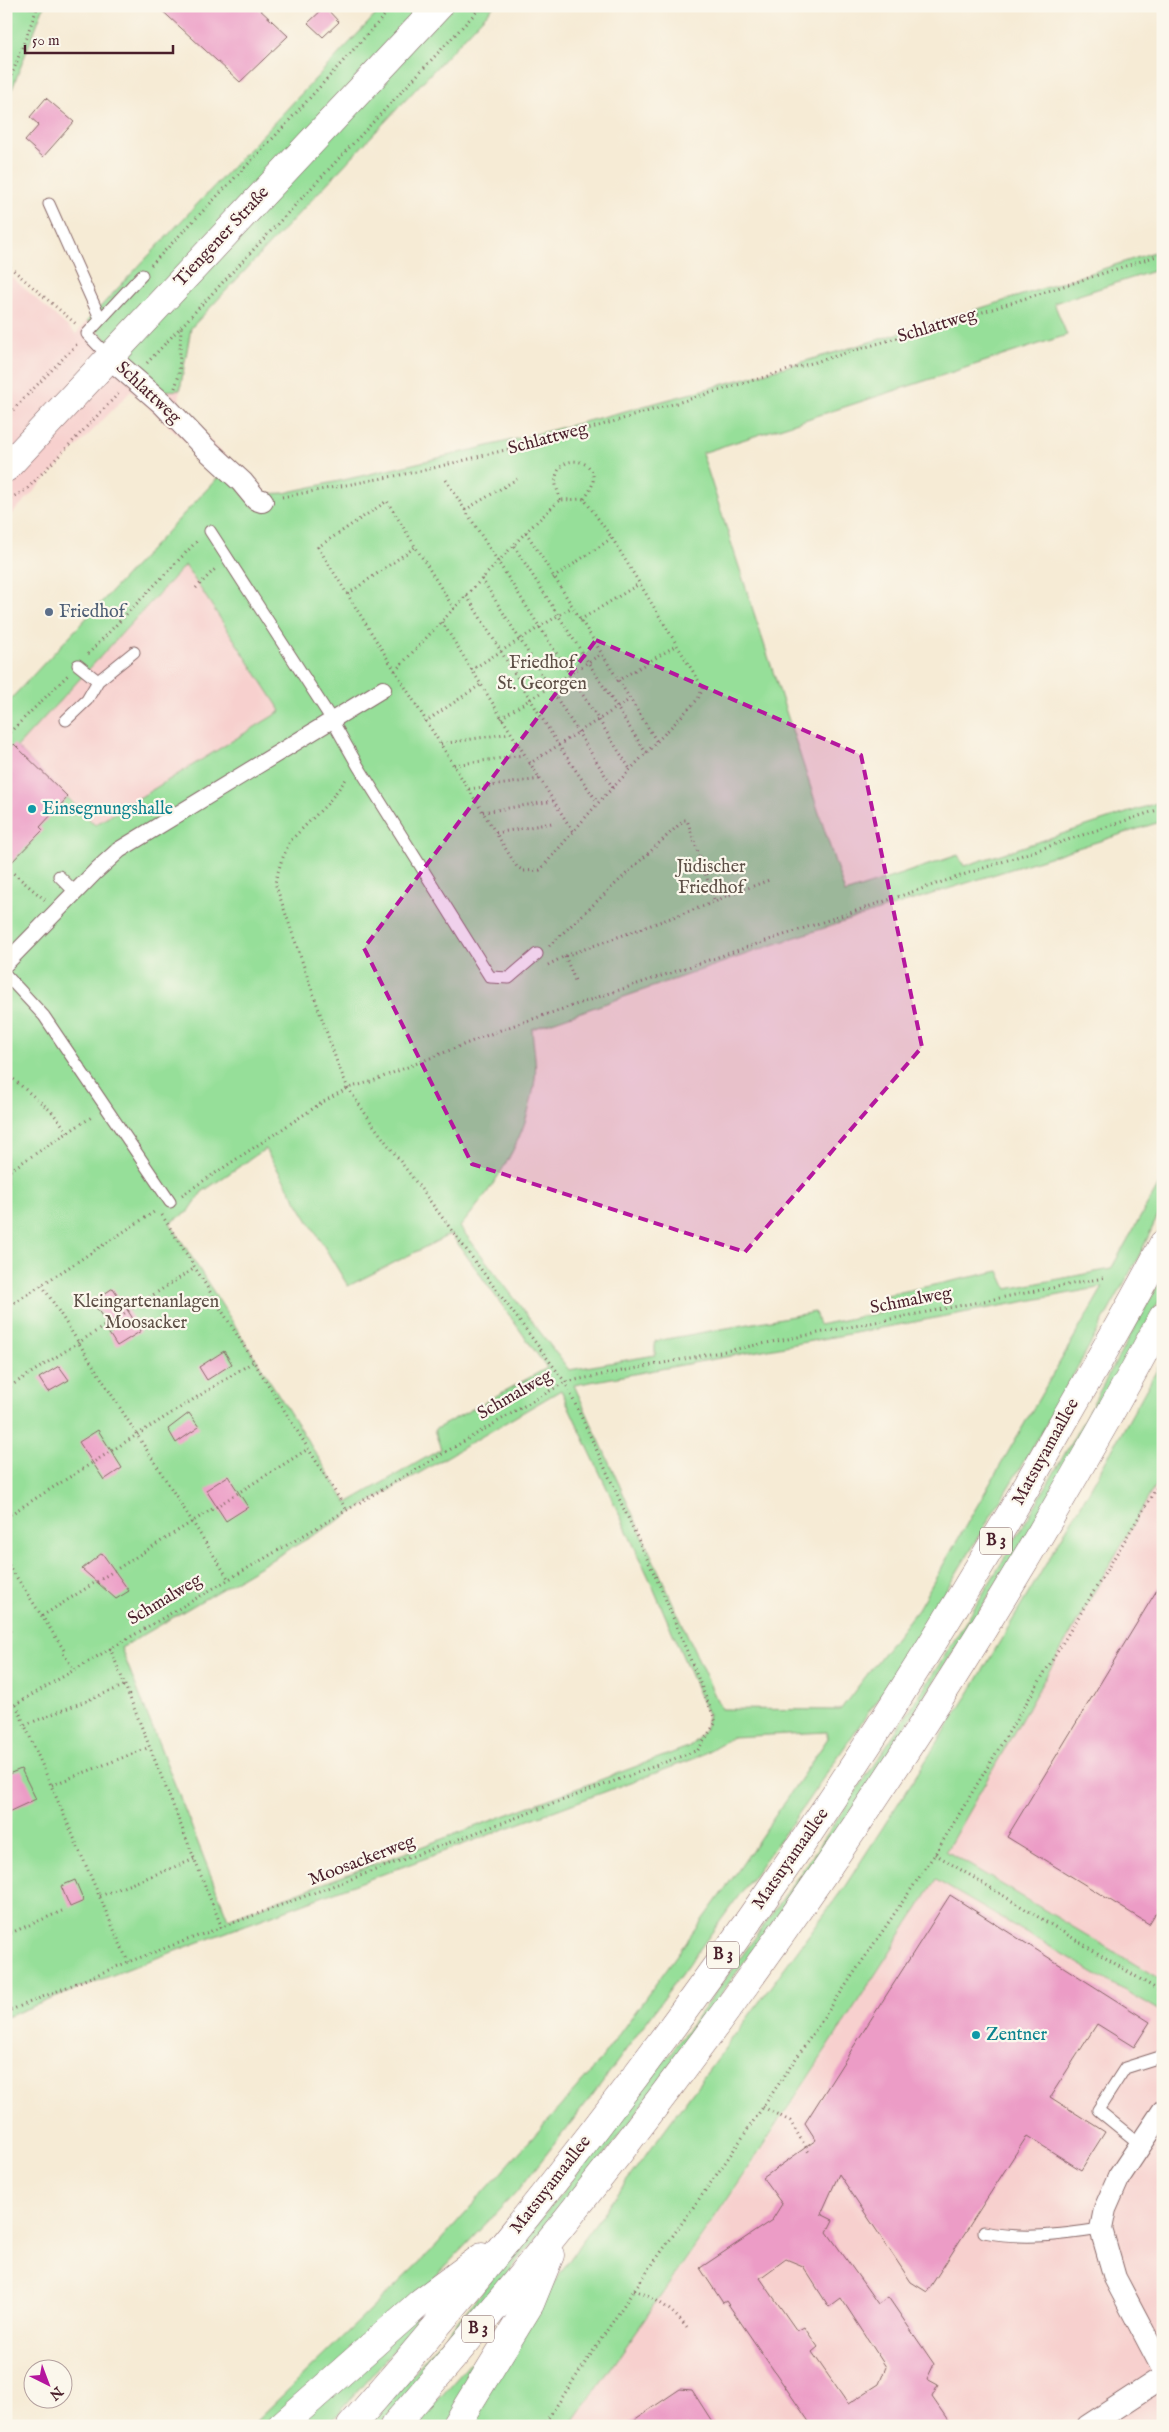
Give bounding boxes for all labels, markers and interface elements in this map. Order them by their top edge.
scale bar [25,22,172,54]
text: 50 m [32,31,60,50]
street label: Tiengener Straße [169,182,275,292]
street label: Schlattweg [895,303,980,349]
street label: Schlattweg [110,357,186,429]
street label: Schlattweg [506,417,591,461]
place label: Friedhof [59,601,129,624]
marker: Friedhof [43,606,55,618]
park label: Friedhof St. Georgen [497,652,587,696]
place label: Einsegnungshalle [42,798,173,821]
marker: Einsegnungshalle [26,803,38,815]
park label: Jüdischer Friedhof [674,856,748,900]
street label: Schmalweg [868,1282,954,1320]
park label: Kleingartenanlagen Moosacker [73,1291,220,1335]
street label: Schmalweg [473,1364,557,1426]
street label: Matsuyamaallee [1007,1394,1085,1510]
road number: B 3 [980,1528,1012,1554]
street label: Schmalweg [124,1569,207,1631]
street label: Matsuyamaallee [748,1804,834,1914]
street label: Moosackerweg [306,1830,419,1892]
road number: B 3 [707,1942,739,1968]
place label: Zentner [986,2024,1047,2047]
marker: Zentner [970,2029,982,2041]
street label: Matsuyamaallee [505,2131,597,2239]
road number: B 3 [462,2316,494,2342]
north arrow [22,2360,72,2410]
text: N [46,2382,67,2404]

